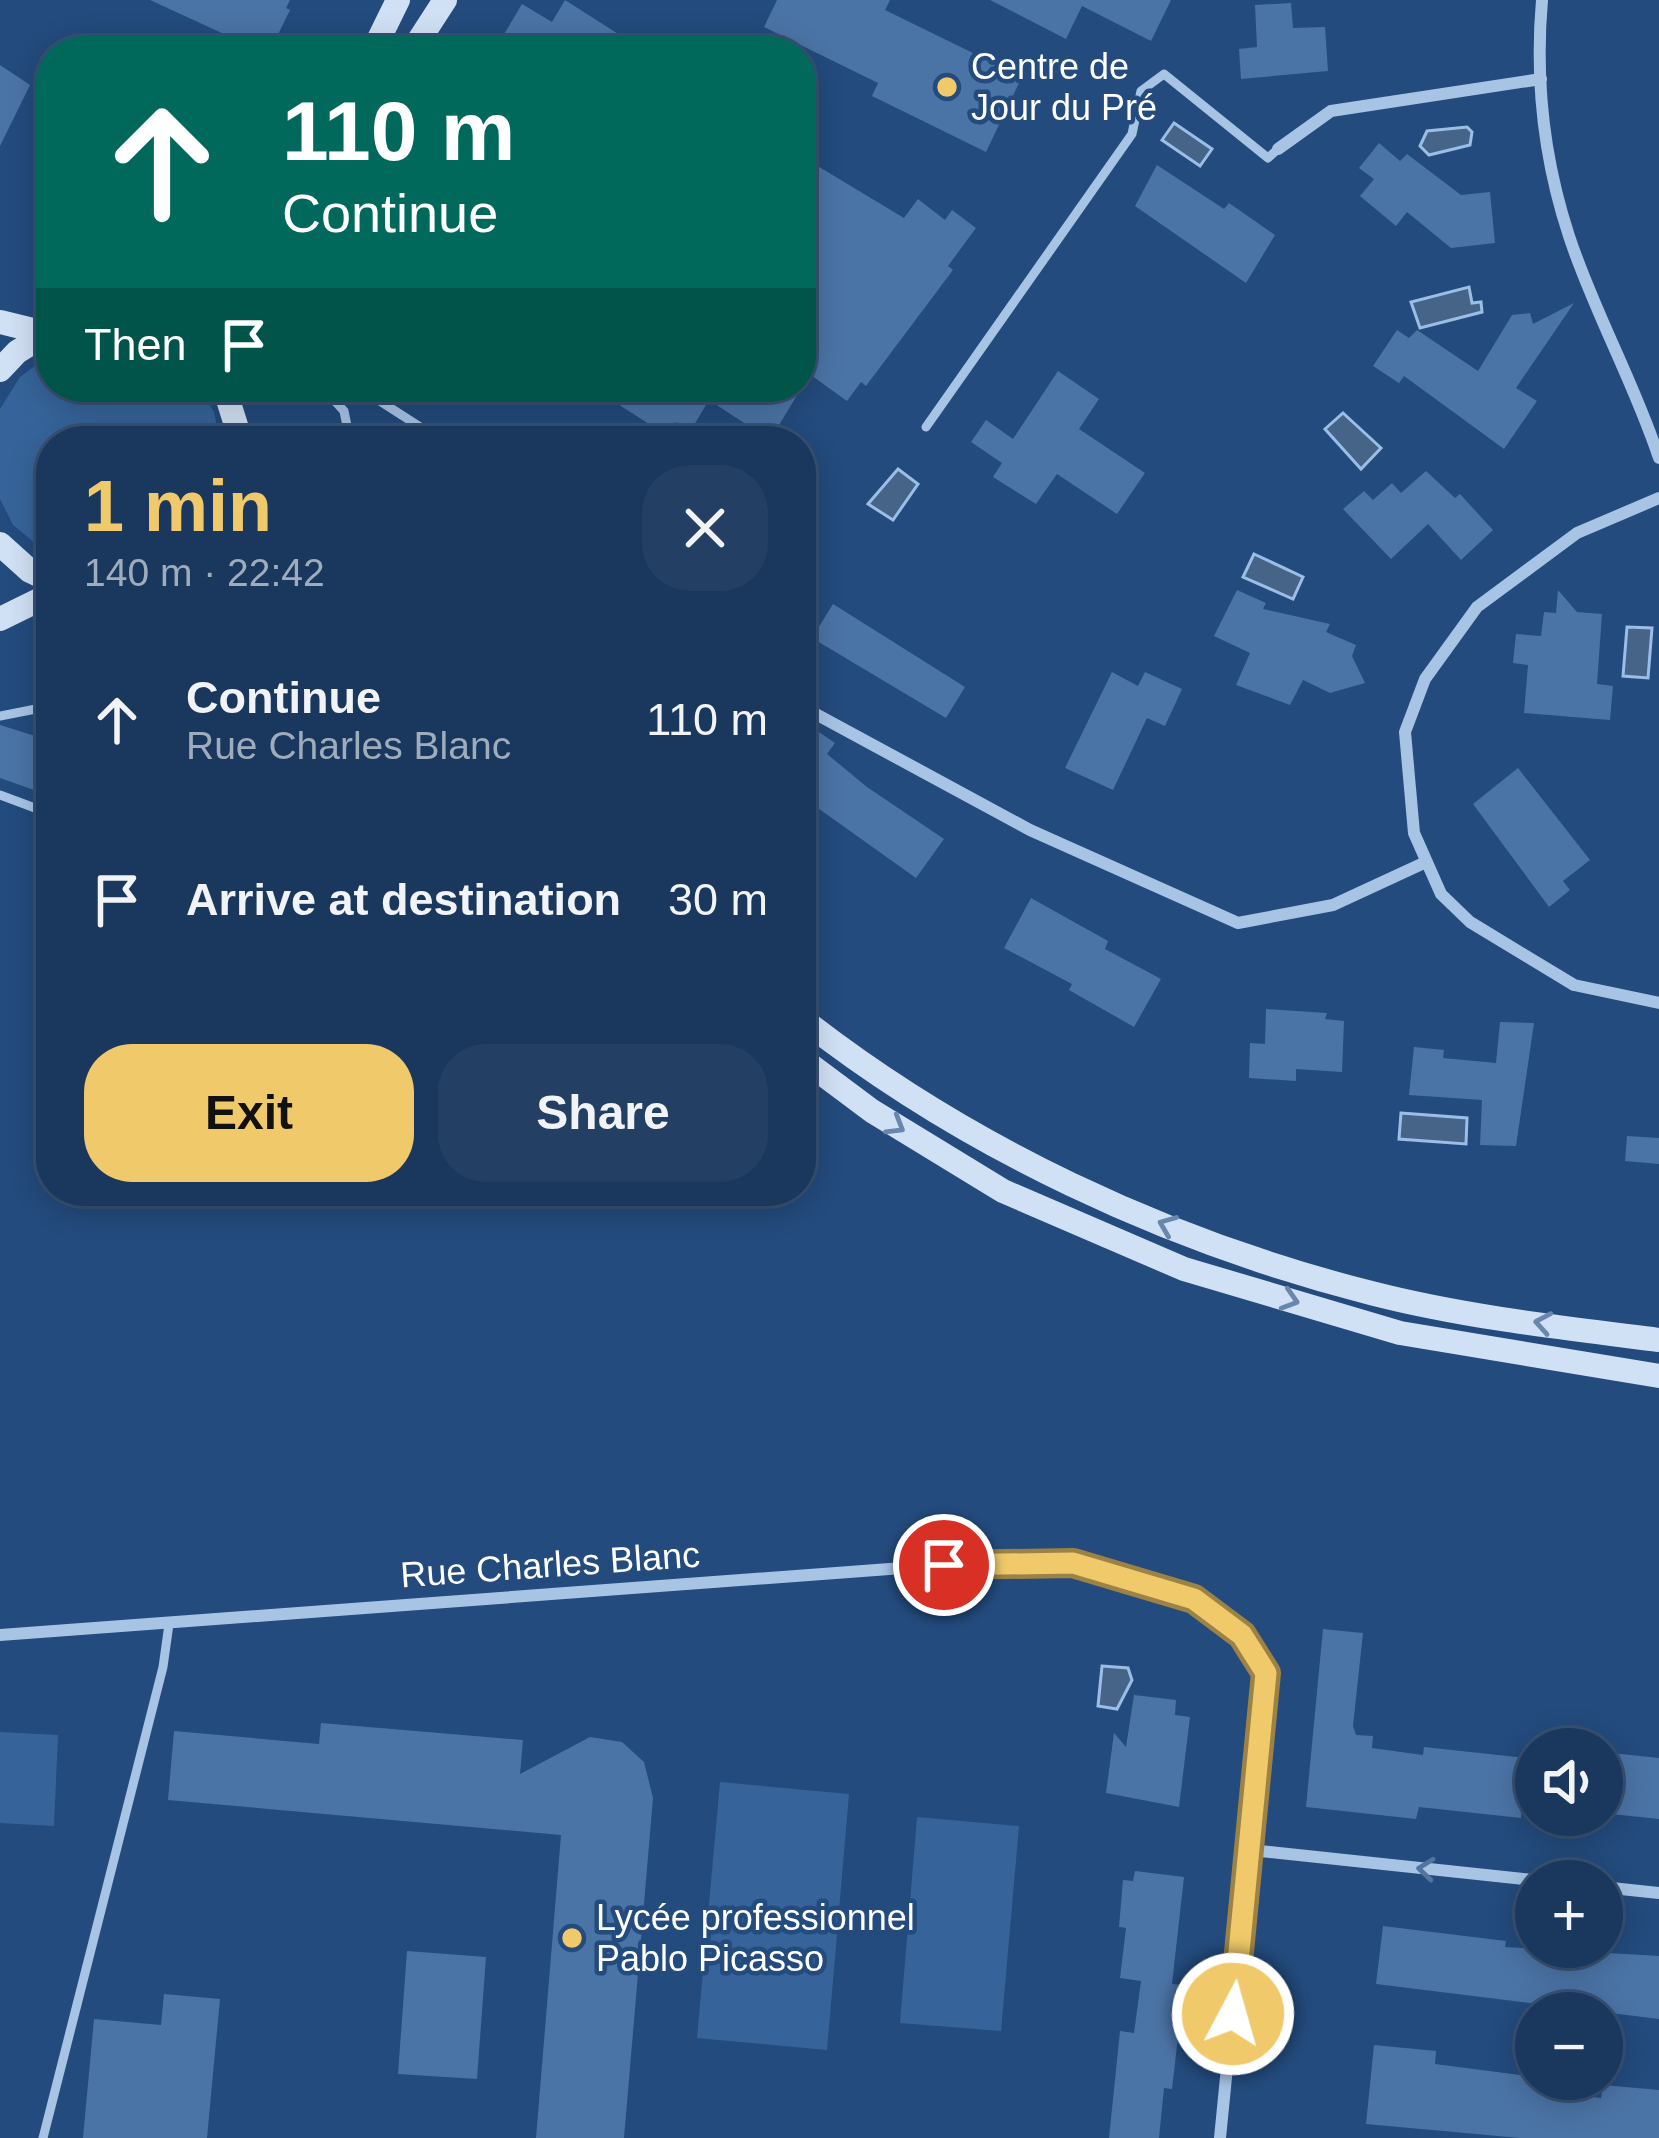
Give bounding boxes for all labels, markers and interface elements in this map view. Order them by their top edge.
place label: Centre de Jour du Pré [971,46,1157,128]
marker: Centre de Jour du Pré [934,74,960,100]
icon: ahead [84,84,240,240]
text: 110 m [282,84,516,178]
text: Continue [282,183,498,243]
icon: arrive [211,312,277,378]
text: Then [84,319,187,370]
button: close [642,465,768,591]
text: 1 min [84,466,272,546]
text: 140 m · 22:42 [84,551,325,594]
text: Continue [186,672,381,723]
icon: ahead [84,687,150,753]
text: 110 m [646,694,768,745]
text: Rue Charles Blanc [186,724,511,767]
icon: arrive [84,867,150,933]
text: Arrive at destination [186,874,621,925]
text: 30 m [668,874,768,925]
button: Exit [84,1044,414,1182]
button: Share [438,1044,768,1182]
one-way arrow [883,1112,905,1134]
one-way arrow [1158,1215,1179,1239]
one-way arrow [1278,1286,1299,1311]
one-way arrow [1534,1311,1554,1337]
pin [893,1514,995,1616]
icon: arrive [911,1532,977,1598]
street label: Rue Charles Blanc [399,1534,701,1595]
map controls [1515,1728,1623,2100]
button: sound [1515,1728,1623,1836]
one-way arrow [1416,1856,1436,1882]
button: + [1515,1860,1623,1968]
place label: Lycée professionnel Pablo Picasso [596,1897,915,1979]
marker: Lycée professionnel Pablo Picasso [559,1925,585,1951]
position arrow [1170,1951,1296,2077]
button: − [1515,1992,1623,2100]

